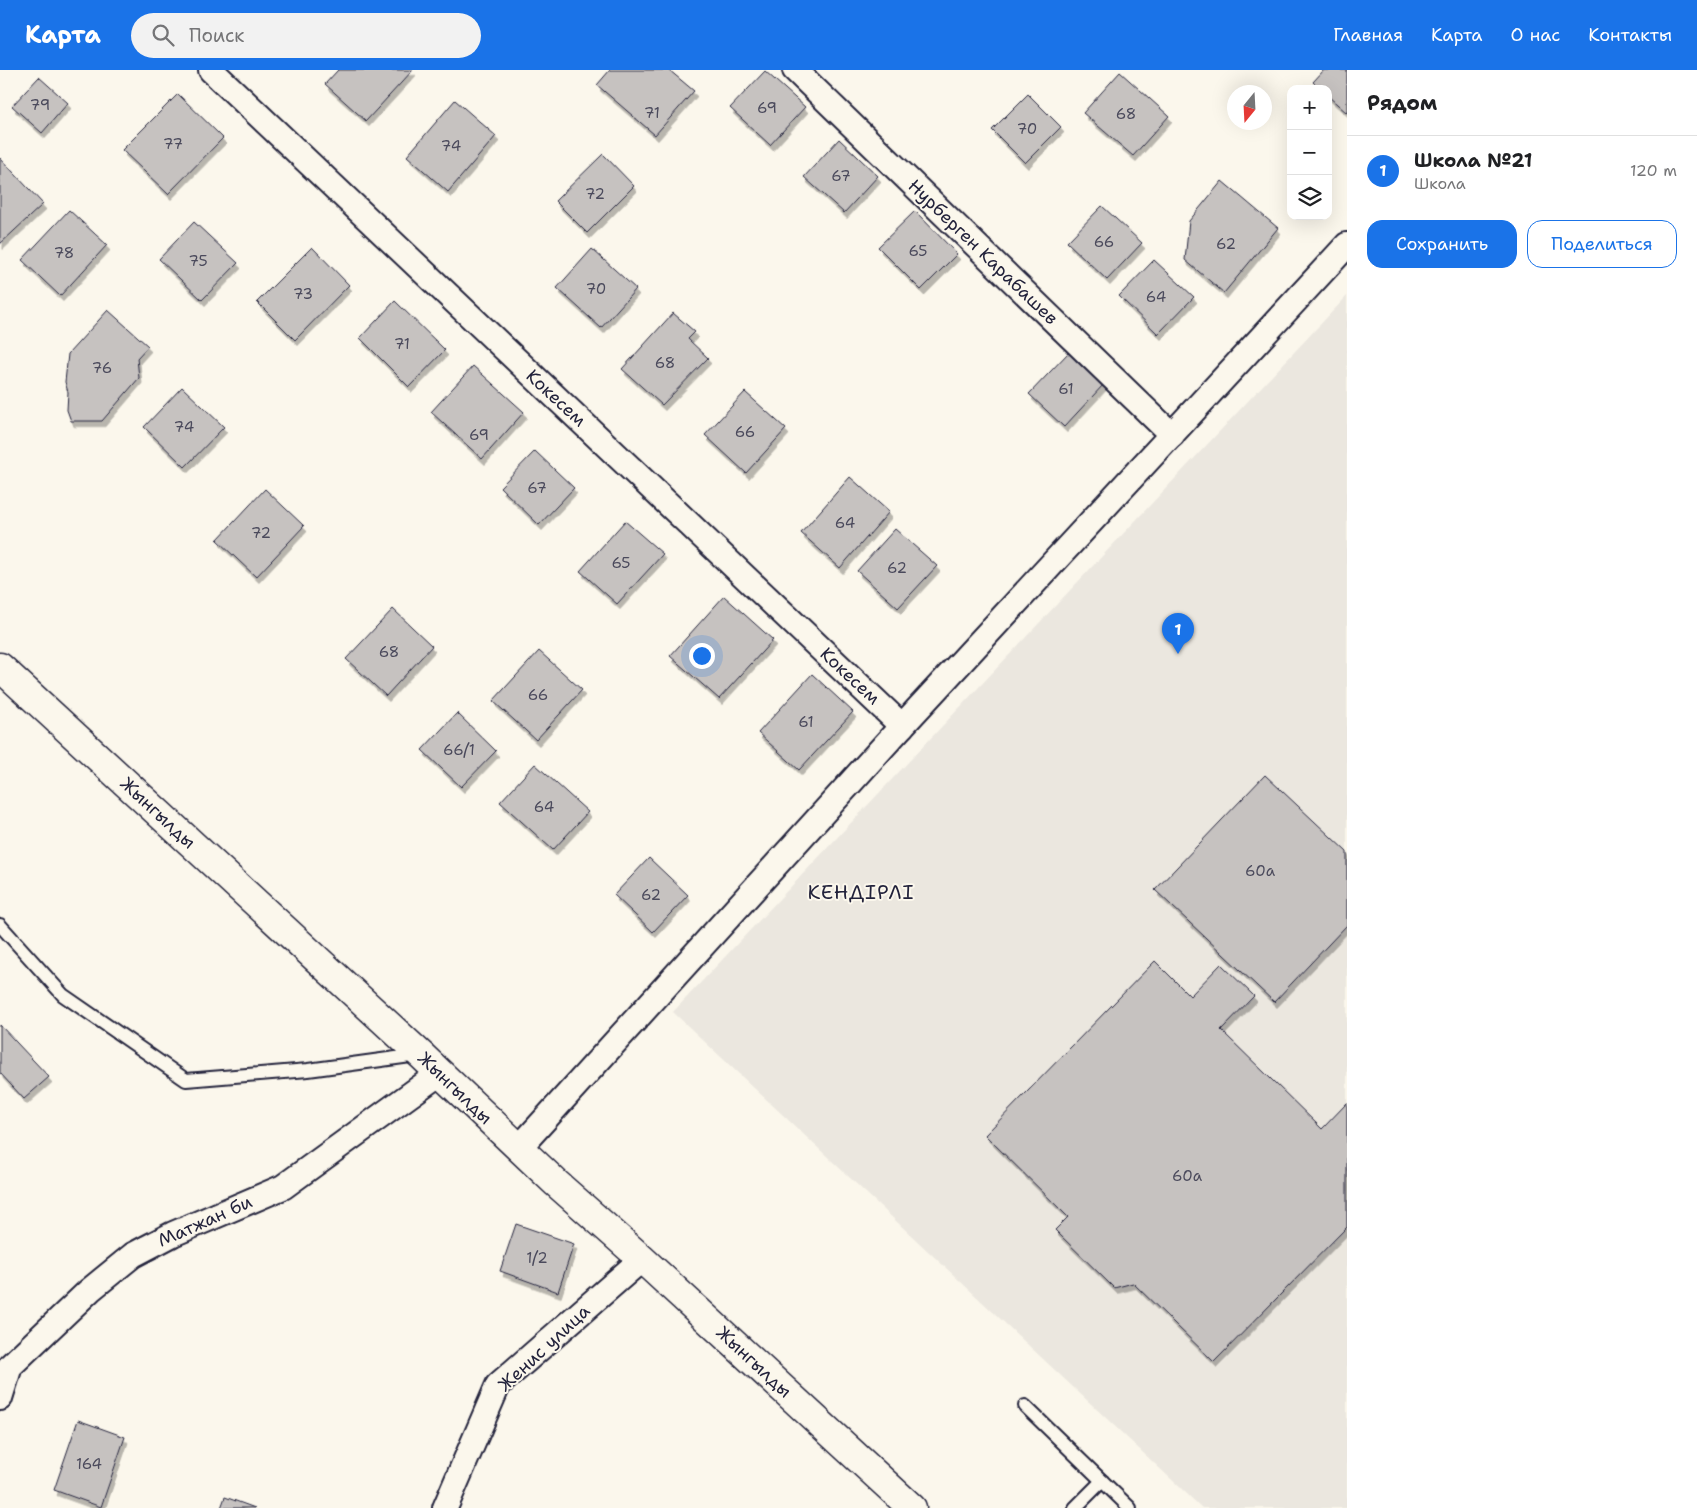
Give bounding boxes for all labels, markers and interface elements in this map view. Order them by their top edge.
search box [131,13,481,58]
text: Карта [25,19,101,51]
icon: search [149,21,177,49]
text: Поиск [189,23,244,48]
text: Главная [1333,23,1403,47]
text: Карта [1431,23,1483,47]
text: О нас [1511,23,1560,47]
text: Контакты [1588,23,1672,47]
north arrow [1227,85,1272,130]
map controls [1287,85,1332,220]
button: + [1287,85,1332,130]
text: Рядом [1367,89,1437,117]
house number: 79 [30,95,50,115]
house number: 69 [757,98,777,118]
house number: 71 [644,103,660,123]
house number: 68 [1116,104,1136,124]
house number: 70 [1017,119,1037,139]
button: − [1287,130,1332,175]
house number: 77 [163,134,183,154]
house number: 74 [441,136,461,156]
text: Школа №21 [1414,148,1532,173]
text: 1 [1379,160,1387,181]
text: 120 m [1630,160,1677,181]
house number: 67 [831,166,851,186]
text: Школа [1414,173,1466,194]
street label: Нурберген Карабашев [903,174,1063,330]
button: layers [1287,175,1332,220]
house number: 72 [585,184,605,204]
button: Сохранить [1367,220,1517,268]
button: Поделиться [1527,220,1677,268]
house number: 66 [1094,232,1114,252]
house number: 62 [1216,234,1236,254]
house number: 65 [908,241,928,261]
house number: 78 [54,243,74,263]
house number: 75 [188,251,208,271]
house number: 70 [586,279,606,299]
house number: 73 [293,284,313,304]
house number: 64 [1146,287,1166,307]
house number: 71 [394,334,410,354]
house number: 68 [655,353,675,373]
house number: 76 [92,358,112,378]
street label: Кокесем [521,364,591,432]
house number: 61 [1058,379,1074,399]
house number: 74 [174,417,194,437]
house number: 66 [735,422,755,442]
house number: 69 [469,425,489,445]
house number: 67 [527,478,547,498]
house number: 64 [835,513,855,533]
house number: 72 [251,523,271,543]
house number: 65 [611,553,631,573]
house number: 62 [887,558,907,578]
pin: 1 [1162,613,1194,654]
house number: 68 [379,642,399,662]
street label: Кокесем [815,642,885,710]
your location [689,643,715,669]
house number: 66 [528,685,548,705]
house number: 61 [798,712,814,732]
house number: 66/1 [443,740,475,760]
street label: Жынгылды [115,772,201,854]
house number: 64 [534,797,554,817]
house number: 60а [1245,861,1276,881]
district label: КЕНДІРЛІ [808,879,914,905]
house number: 62 [641,885,661,905]
street label: Жынгылды [413,1046,497,1130]
house number: 60а [1172,1166,1203,1186]
street label: Матжан би [154,1189,256,1253]
house number: 1/2 [526,1248,548,1268]
street label: Женис улица [493,1299,595,1397]
street label: Жынгылды [711,1321,797,1403]
house number: 164 [76,1454,102,1474]

